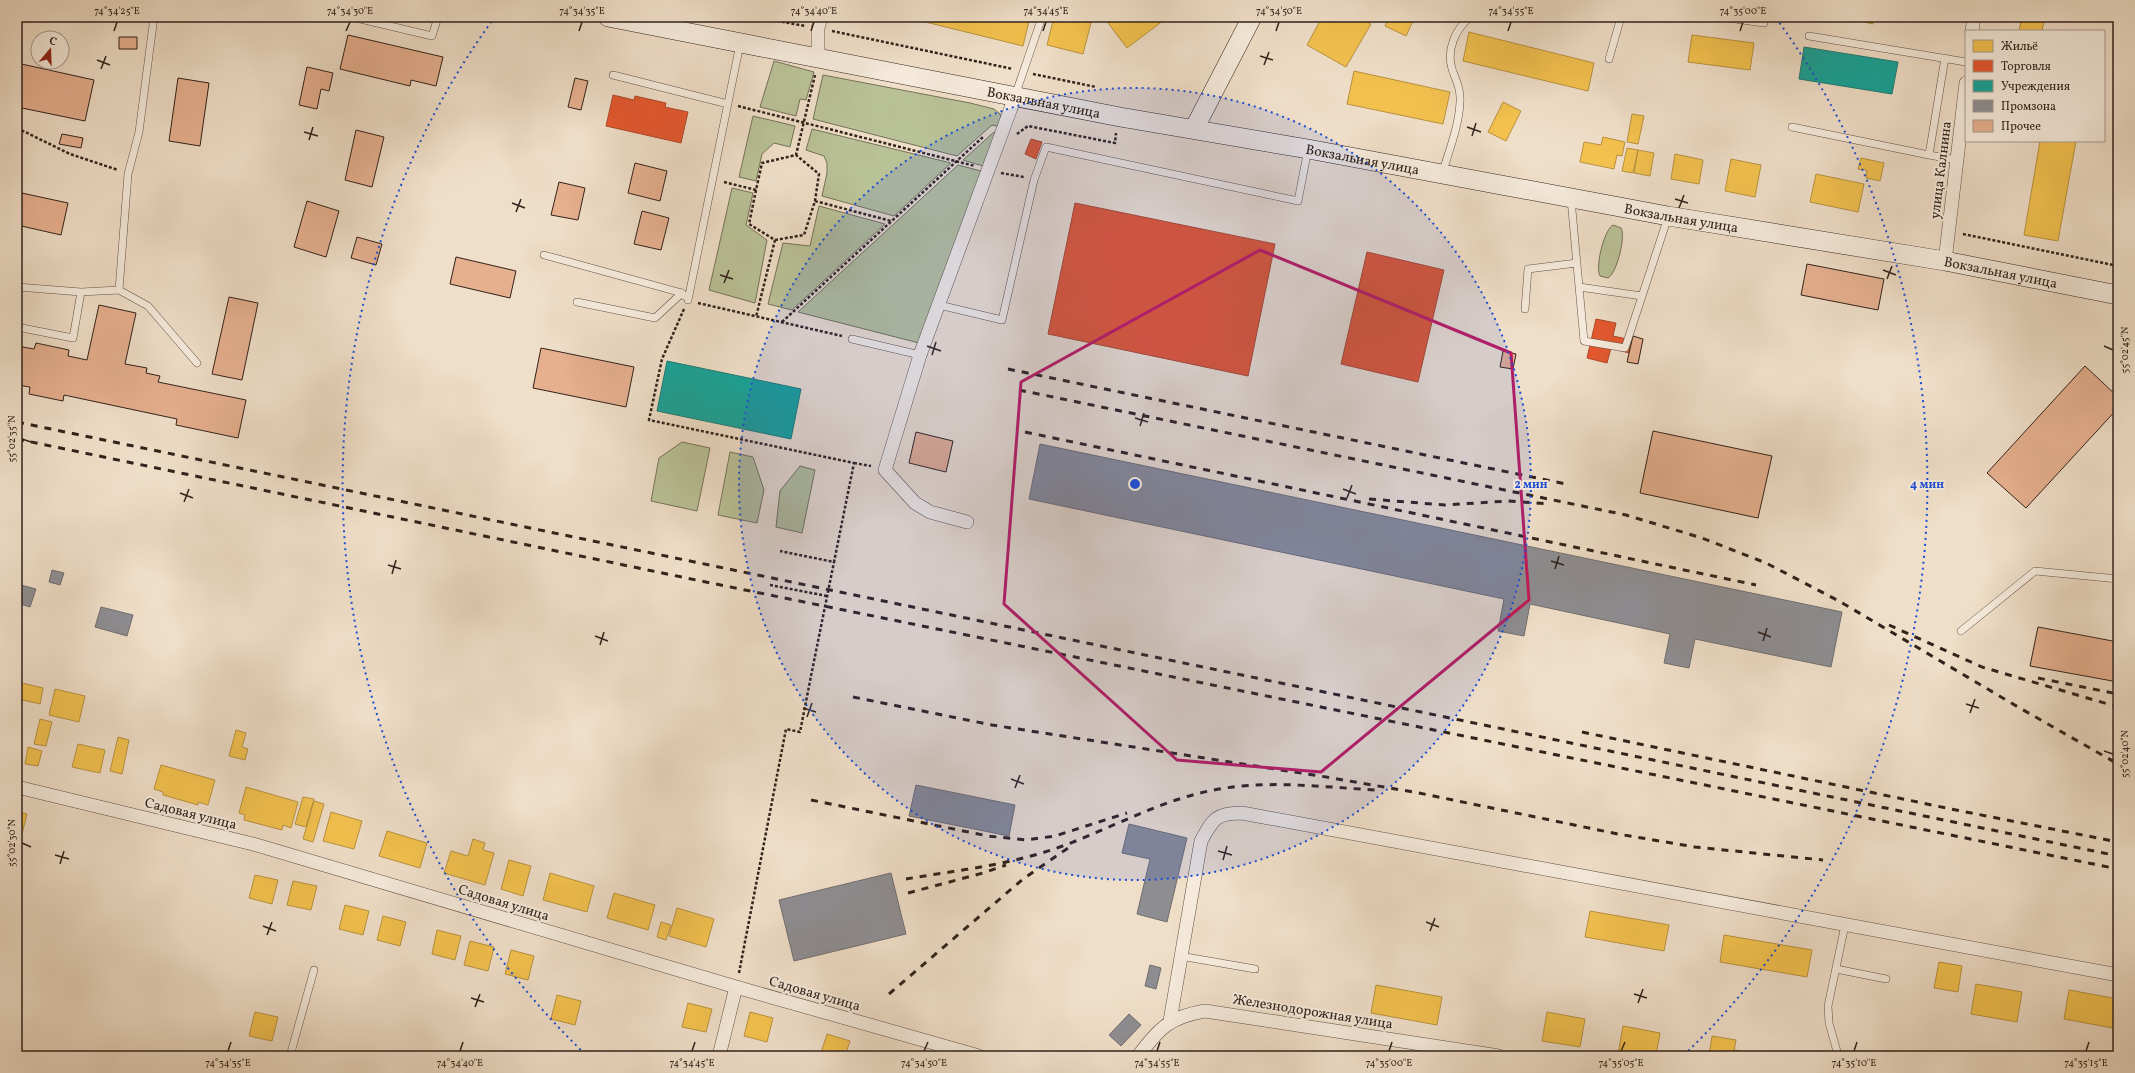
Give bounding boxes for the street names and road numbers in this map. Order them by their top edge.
street label: Вокзальная улица [985,83,1102,124]
street label: улица Калнина [1926,120,1957,220]
street label: Вокзальная улица [1304,141,1421,181]
street label: Вокзальная улица [1622,200,1740,238]
street label: Вокзальная улица [1942,253,2059,294]
street label: Садовая улица [143,794,239,835]
street label: Садовая улица [456,881,551,926]
street label: Садовая улица [767,972,863,1017]
street label: Железнодорожная улица [1231,990,1394,1035]

